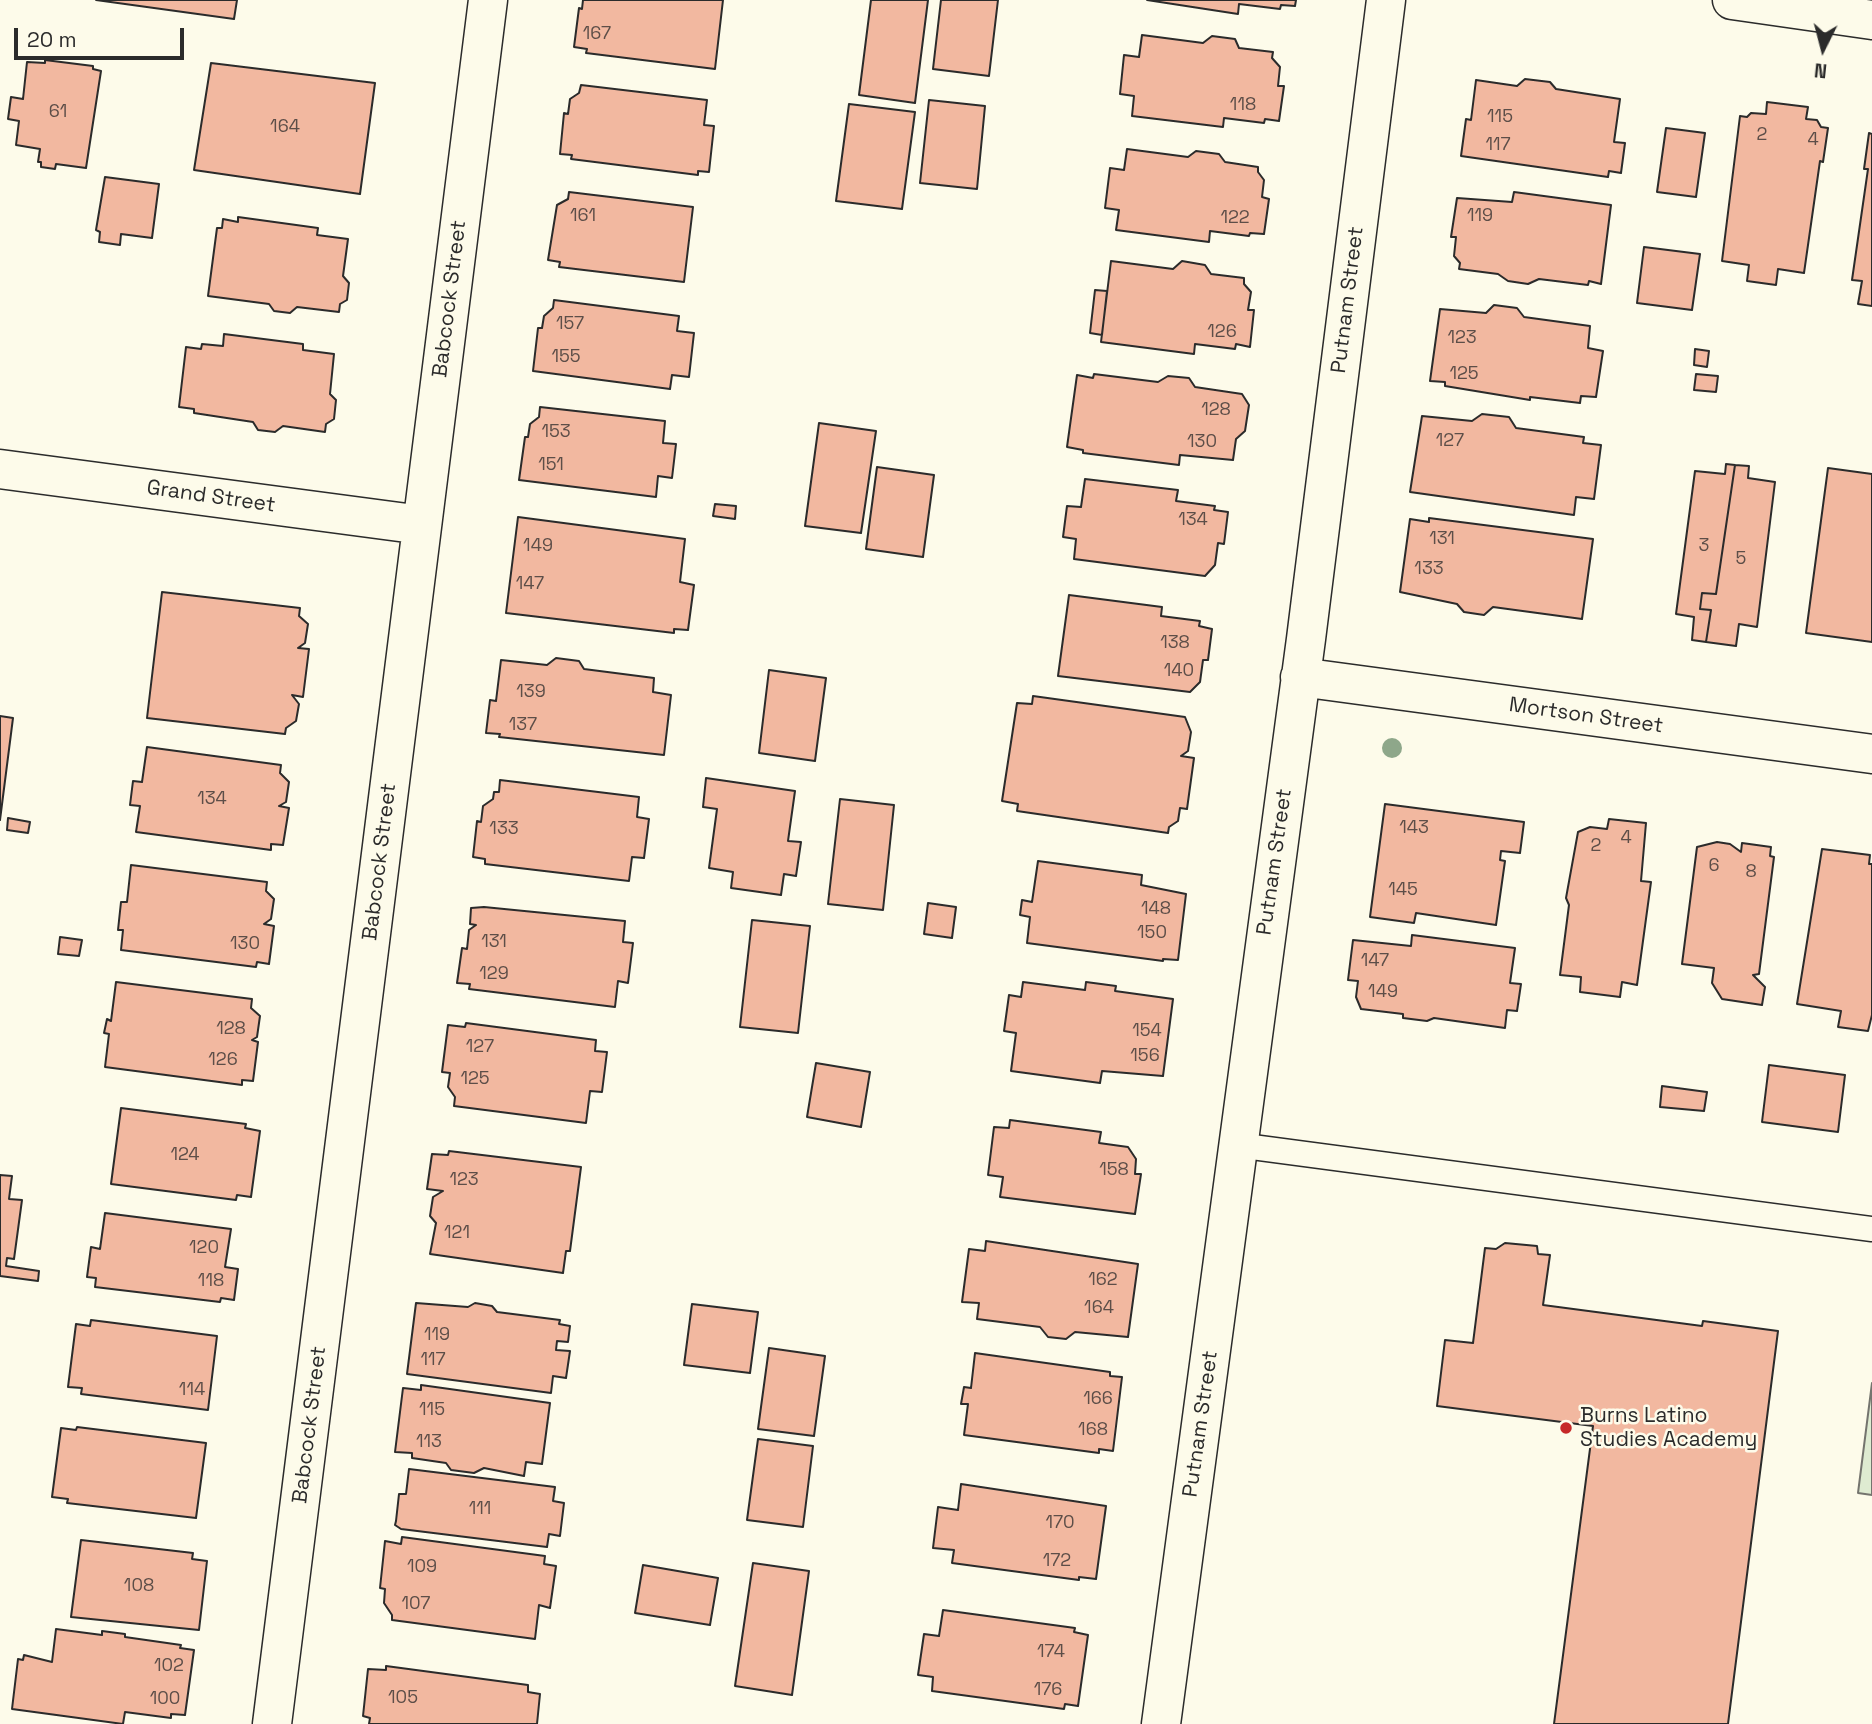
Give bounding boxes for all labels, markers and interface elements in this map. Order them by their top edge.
scale bar [18,14,187,58]
north arrow [1788,14,1858,84]
house number: 167 [583,23,611,45]
text: 20 m [27,26,77,53]
text: N [1813,57,1828,83]
house number: 118 [1230,94,1256,116]
house number: 61 [49,101,67,123]
house number: 115 [1487,106,1513,128]
house number: 164 [270,116,300,138]
house number: 2 [1757,124,1767,146]
house number: 4 [1807,129,1819,151]
house number: 117 [1485,134,1511,156]
house number: 161 [570,205,596,227]
house number: 119 [1467,205,1493,227]
house number: 122 [1220,207,1250,229]
street label: Babcock Street [428,219,472,379]
street label: Putnam Street [1326,225,1370,375]
house number: 157 [556,313,584,335]
house number: 126 [1207,321,1237,343]
house number: 123 [1447,327,1477,349]
house number: 155 [551,346,581,368]
house number: 125 [1449,363,1479,385]
house number: 128 [1201,399,1231,421]
house number: 153 [541,421,571,443]
house number: 127 [1436,430,1464,452]
house number: 130 [1187,431,1217,453]
house number: 151 [538,454,564,476]
street label: Grand Street [145,476,277,518]
house number: 134 [1178,509,1208,531]
house number: 131 [1429,528,1455,550]
house number: 149 [523,535,553,557]
house number: 3 [1699,535,1709,557]
house number: 5 [1736,548,1746,570]
house number: 133 [1414,558,1444,580]
house number: 147 [516,573,544,595]
house number: 138 [1160,632,1190,654]
house number: 140 [1164,660,1194,682]
house number: 139 [516,681,546,703]
street label: Mortson Street [1507,693,1665,739]
house number: 137 [509,714,537,736]
street label: Babcock Street [358,782,402,942]
street label: Putnam Street [1252,787,1298,937]
house number: 134 [197,788,227,810]
house number: 143 [1399,817,1429,839]
house number: 133 [489,818,519,840]
house number: 4 [1620,827,1632,849]
house number: 2 [1591,835,1601,857]
house number: 6 [1708,855,1720,877]
house number: 8 [1745,861,1757,883]
house number: 145 [1388,879,1418,901]
house number: 148 [1141,898,1171,920]
house number: 150 [1137,922,1167,944]
house number: 131 [481,931,507,953]
house number: 130 [230,933,260,955]
house number: 147 [1361,950,1389,972]
house number: 129 [479,963,509,985]
house number: 149 [1368,981,1398,1003]
house number: 128 [216,1018,246,1040]
house number: 154 [1132,1020,1162,1042]
house number: 127 [466,1036,494,1058]
house number: 156 [1130,1045,1160,1067]
house number: 126 [208,1049,238,1071]
house number: 125 [460,1068,490,1090]
house number: 124 [170,1144,200,1166]
house number: 158 [1099,1159,1129,1181]
house number: 123 [449,1169,479,1191]
house number: 121 [444,1222,470,1244]
house number: 120 [189,1237,219,1259]
house number: 162 [1088,1269,1118,1291]
house number: 118 [198,1270,224,1292]
house number: 164 [1084,1297,1114,1319]
house number: 119 [424,1324,450,1346]
street label: Babcock Street [288,1345,332,1505]
house number: 117 [420,1349,446,1371]
street label: Putnam Street [1178,1349,1224,1499]
house number: 114 [179,1379,205,1401]
house number: 166 [1083,1388,1113,1410]
house number: 115 [419,1399,445,1421]
place label: Burns Latino Studies Academy [1580,1403,1757,1453]
house number: 168 [1078,1419,1108,1441]
marker: Burns Latino Studies Academy [1558,1420,1574,1436]
house number: 113 [416,1431,442,1453]
house number: 111 [469,1498,491,1520]
house number: 170 [1045,1512,1075,1534]
house number: 172 [1043,1550,1071,1572]
house number: 109 [407,1556,437,1578]
house number: 108 [124,1575,154,1597]
house number: 107 [402,1593,430,1615]
house number: 174 [1037,1641,1065,1663]
house number: 102 [154,1655,184,1677]
house number: 176 [1034,1679,1062,1701]
house number: 105 [388,1687,418,1709]
house number: 100 [150,1688,180,1710]

